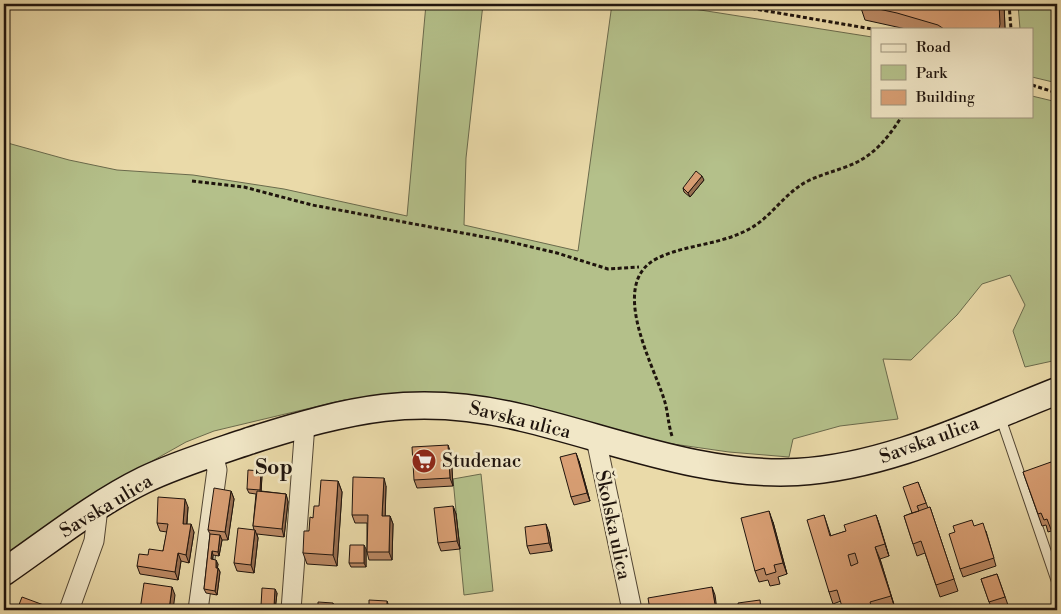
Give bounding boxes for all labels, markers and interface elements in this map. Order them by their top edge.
legend [871,28,1034,118]
text: Road [916,38,951,57]
text: Park [916,64,948,83]
text: Building [915,88,975,107]
street label: Savska ulica [467,396,574,444]
street label: Savska ulica [876,411,982,469]
supermarket icon: Studenac [411,448,437,474]
place label: Studenac [442,449,521,473]
district label: Sop [255,455,293,481]
street label: Školska ulica [590,468,637,582]
street label: Savska ulica [55,469,157,543]

